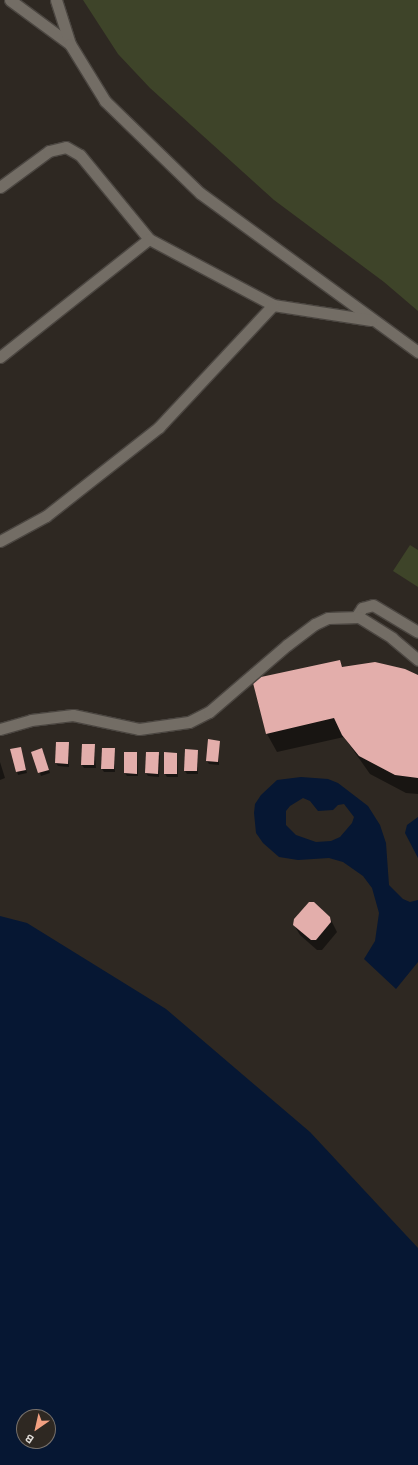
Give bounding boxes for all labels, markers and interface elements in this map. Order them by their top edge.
north arrow [16,1409,56,1449]
text: B [23,1430,37,1446]

